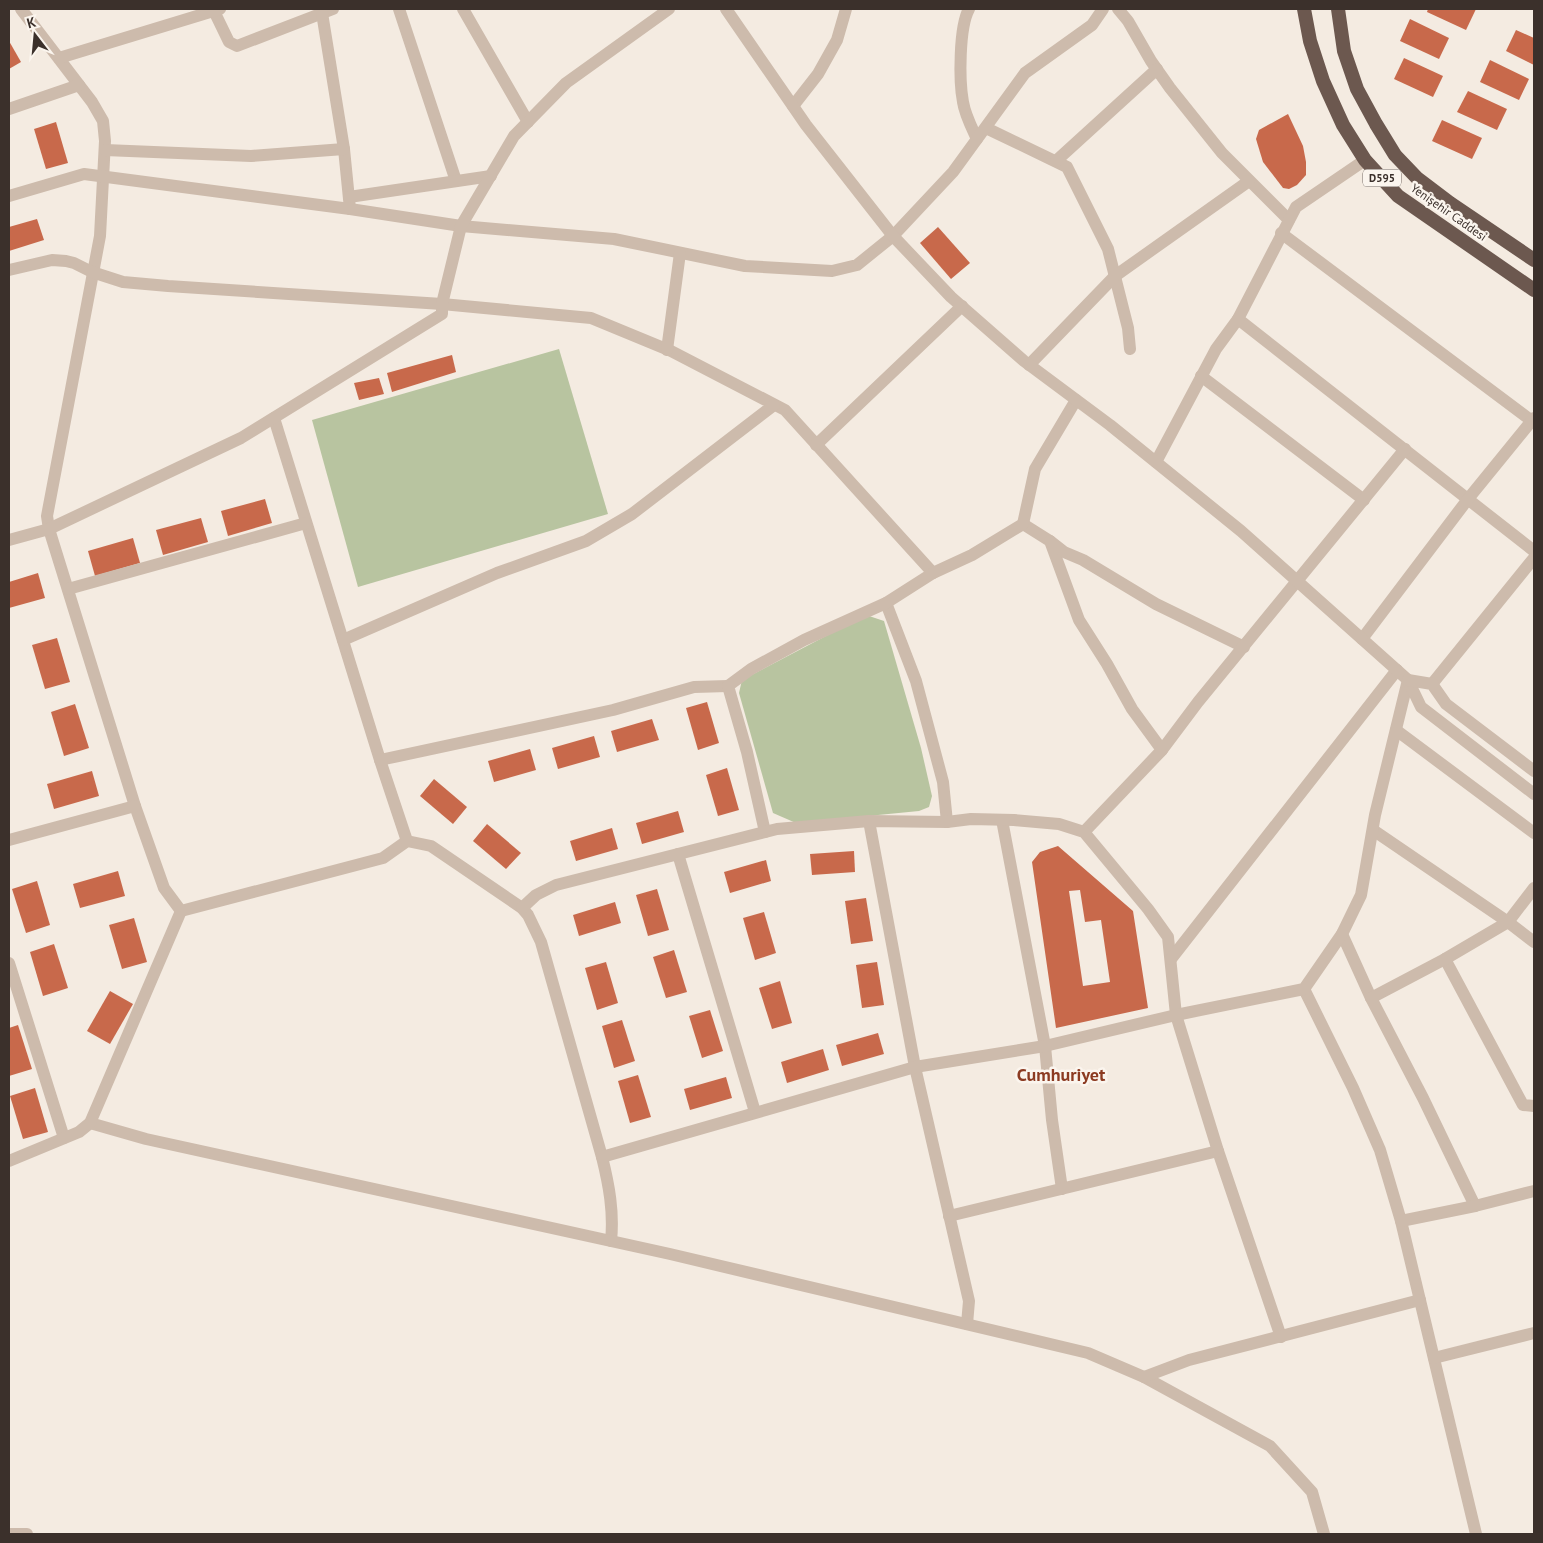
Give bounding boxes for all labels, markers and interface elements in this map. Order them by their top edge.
north arrow [10,10,60,60]
text: K [25,13,38,32]
road number: D595 [1363,170,1401,187]
street label: Yenişehir Caddesi [1408,180,1490,244]
district label: Cumhuriyet [1017,1063,1106,1086]

